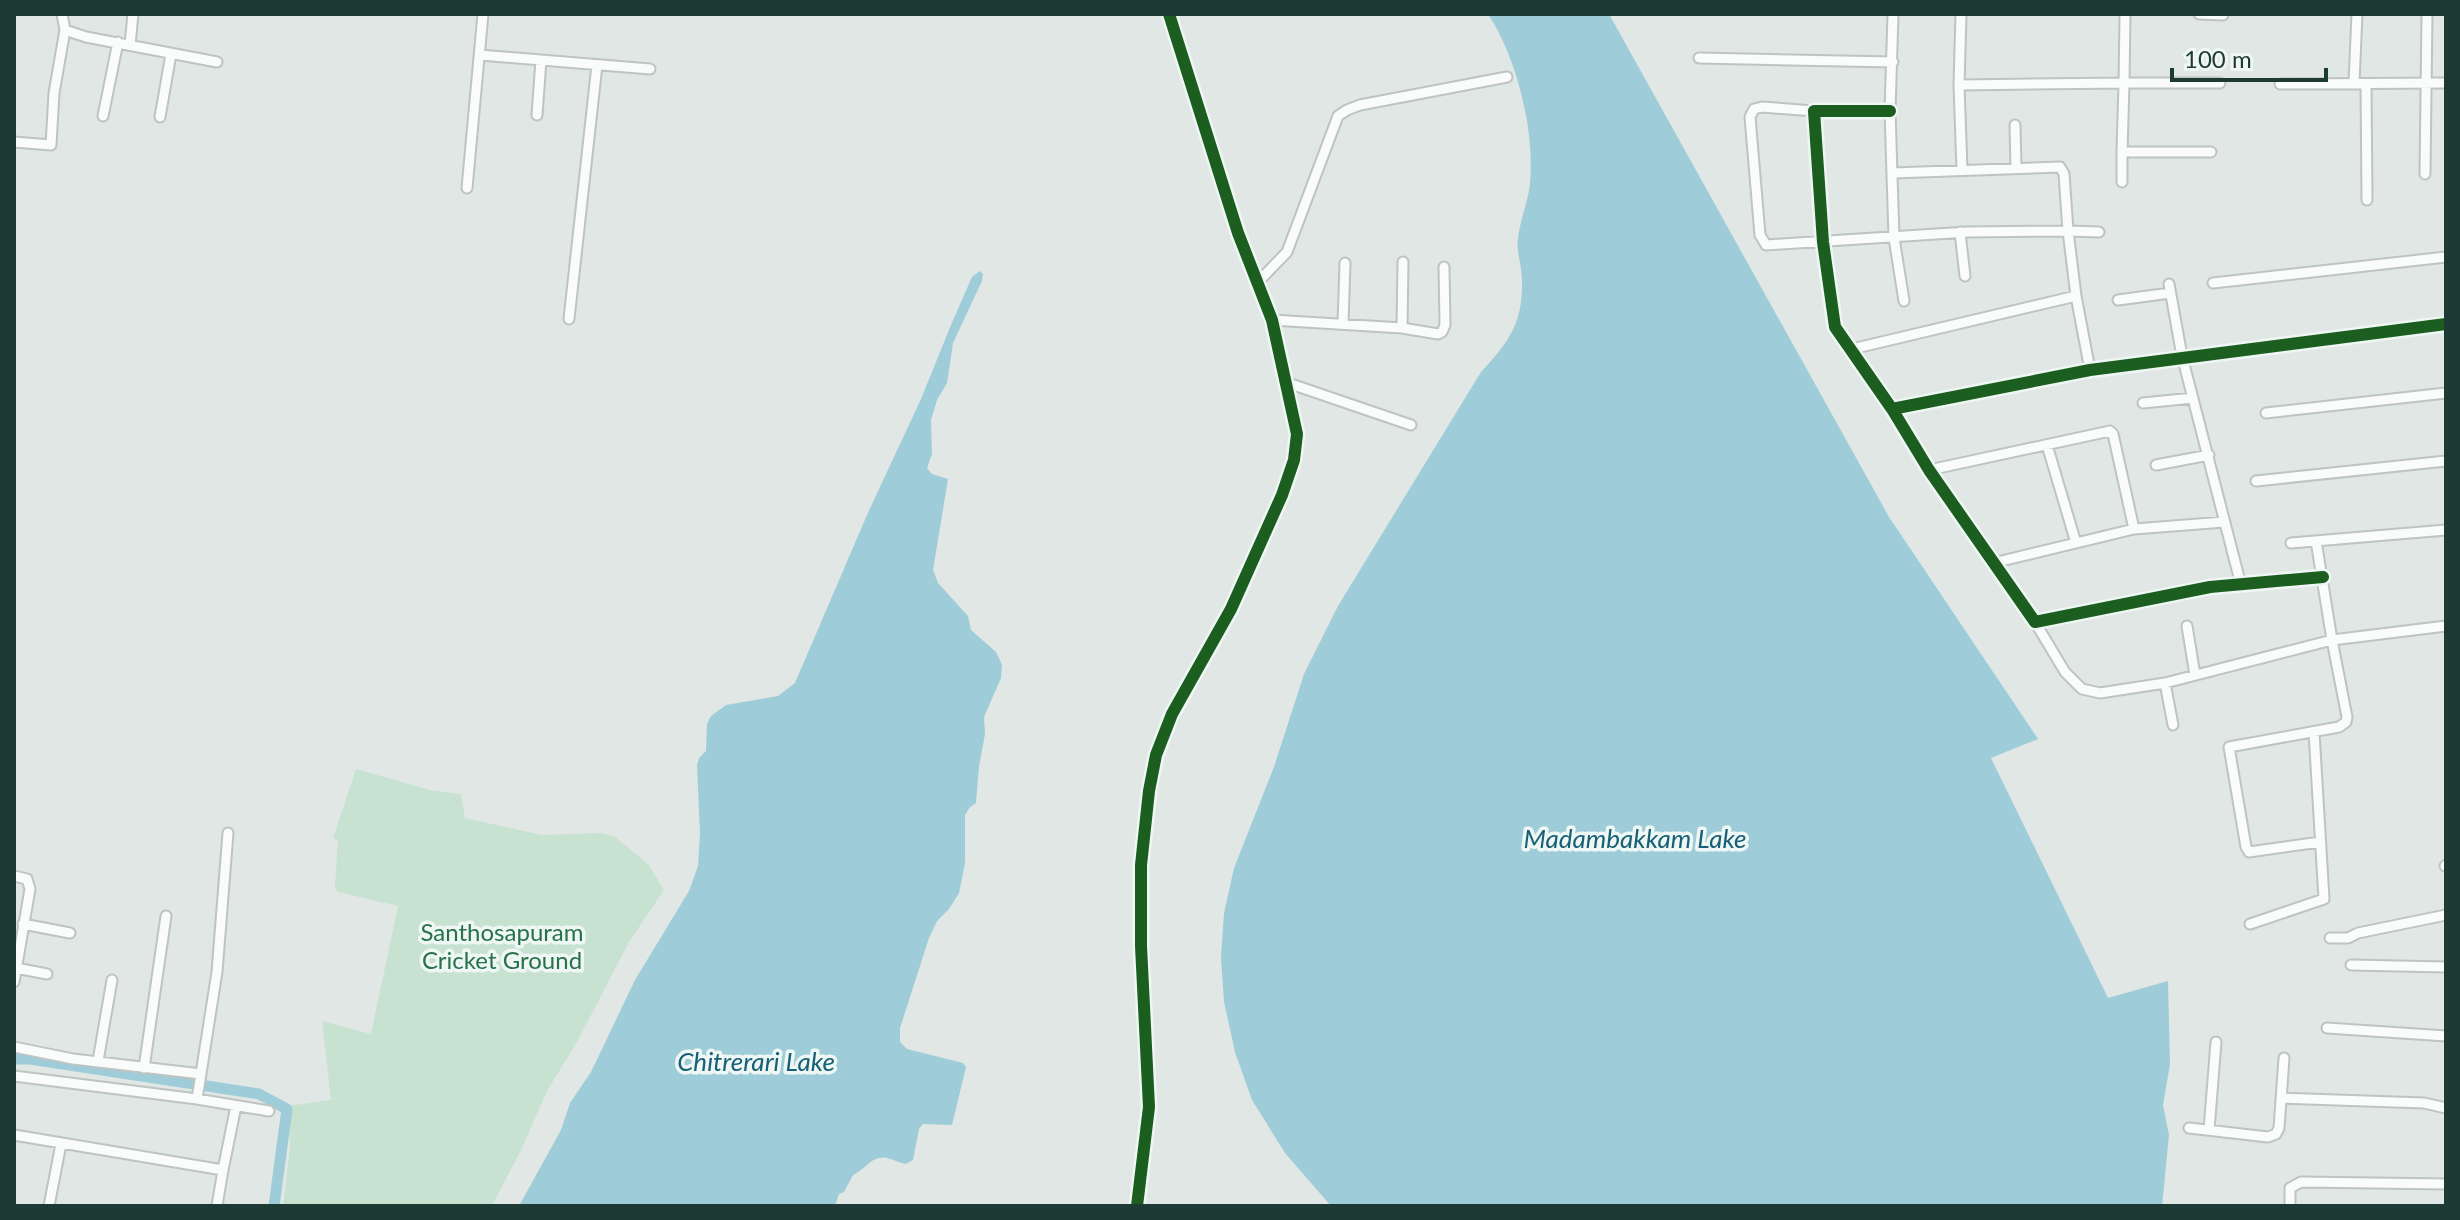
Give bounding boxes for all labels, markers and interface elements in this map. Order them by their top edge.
scale bar [2172,32,2326,82]
text: 100 m [2184,44,2252,73]
water label: Madambakkam Lake [1524,822,1746,854]
park label: Santhosapuram Cricket Ground [421,917,583,974]
water label: Chitrerari Lake [677,1045,835,1077]

